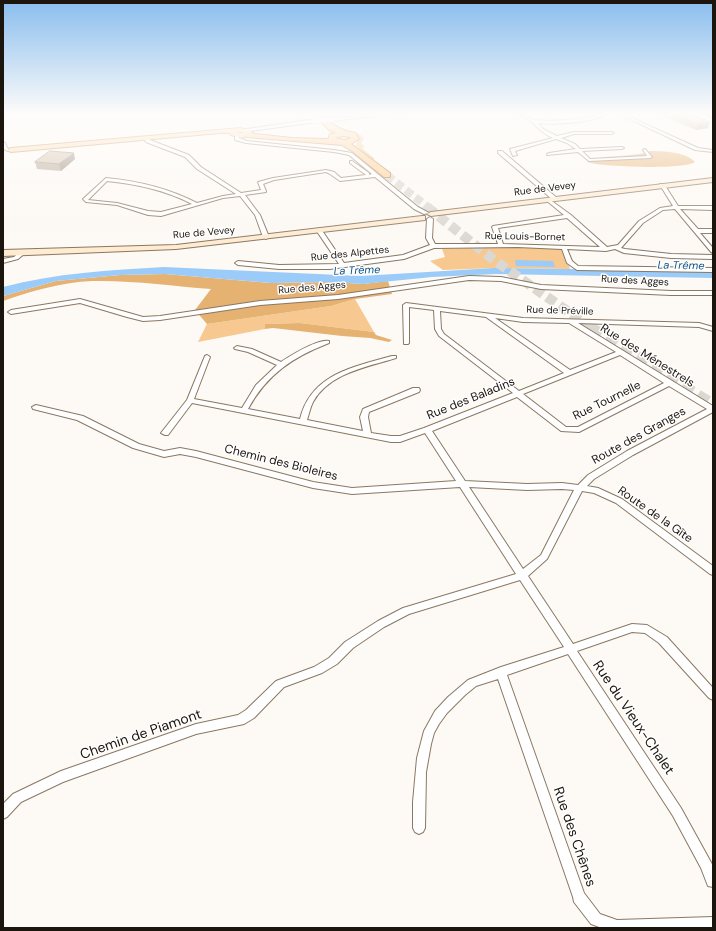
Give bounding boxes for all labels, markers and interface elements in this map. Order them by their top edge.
street label: Rue de Vevey [513,179,577,199]
street label: Rue de Vevey [172,224,236,242]
street label: Rue Louis-Bornet [485,230,565,244]
street label: Rue des Alpettes [310,244,390,264]
water label: La Trême [657,259,705,273]
water label: La Trême [333,264,381,278]
street label: Rue des Agges [601,273,669,289]
street label: Rue des Agges [278,279,346,297]
street label: Rue de Préville [526,304,594,318]
street label: Rue des Ménestrels [597,321,697,391]
street label: Rue des Baladins [425,375,517,423]
street label: Rue Tournelle [571,378,643,424]
street label: Route des Granges [590,404,688,468]
street label: Chemin des Bioleires [223,442,339,484]
street label: Route de la Gîte [615,484,695,546]
street label: Rue du Vieux-Chalet [589,658,677,778]
street label: Chemin de Piamont [78,706,204,764]
street label: Rue des Chênes [549,785,599,889]

